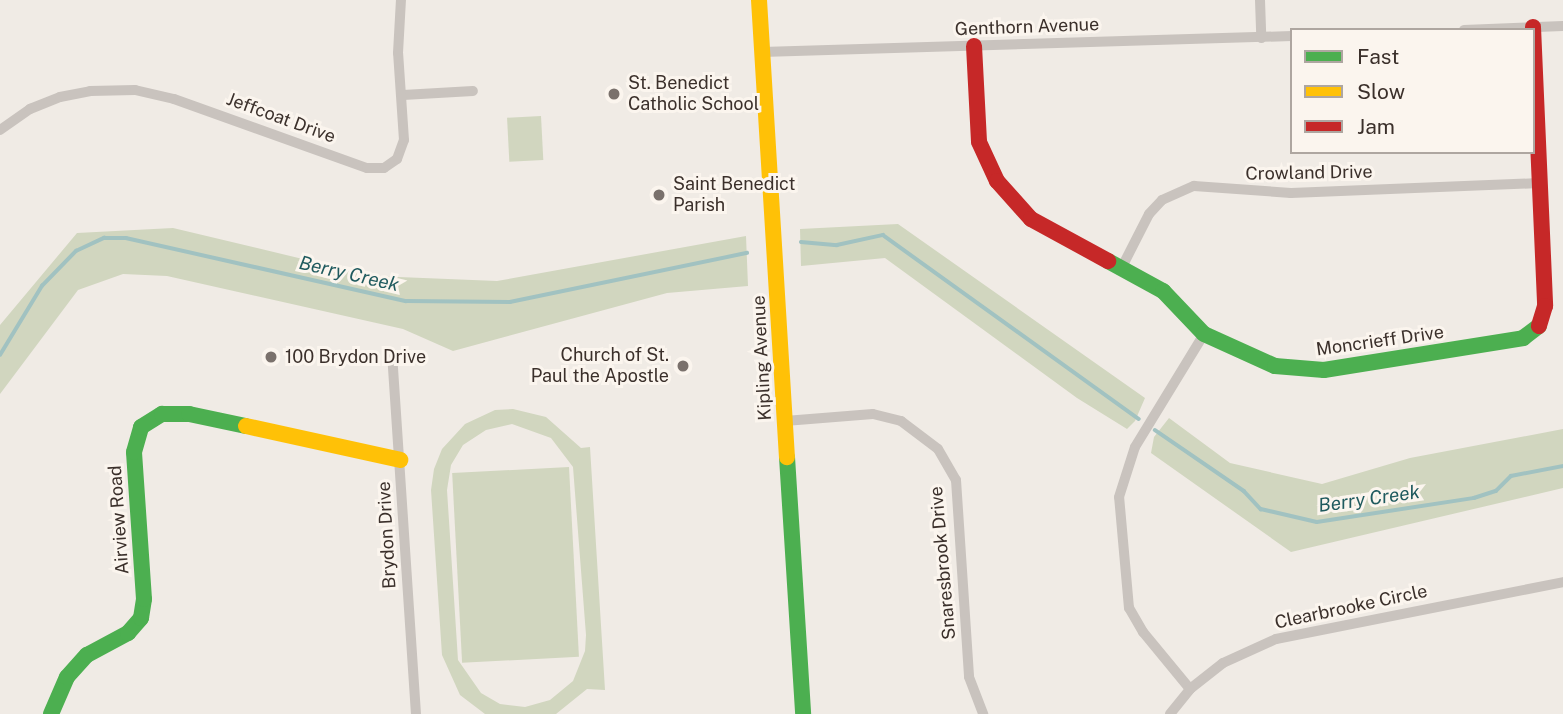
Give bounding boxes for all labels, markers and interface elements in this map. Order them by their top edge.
street label: Genthorn Avenue [954,14,1100,40]
legend [1290,28,1535,154]
text: Fast [1357,44,1399,69]
place label: St. Benedict Catholic School [628,73,759,116]
text: Slow [1357,79,1405,104]
marker: St. Benedict Catholic School [606,86,622,102]
street label: Jeffcoat Drive [224,88,338,148]
text: Jam [1357,114,1395,139]
street label: Crowland Drive [1245,161,1373,185]
place label: Saint Benedict Parish [673,174,795,216]
marker: Saint Benedict Parish [651,187,667,203]
water label: Berry Creek [297,251,401,297]
street label: Kipling Avenue [748,295,776,421]
street label: Moncrieff Drive [1315,321,1445,361]
place label: Church of St. Paul the Apostle [531,345,669,388]
place label: 100 Brydon Drive [285,346,426,368]
marker: 100 Brydon Drive [263,349,279,365]
marker: Church of St. Paul the Apostle [675,358,691,374]
street label: Airview Road [104,465,134,575]
street label: Brydon Drive [373,481,401,589]
water label: Berry Creek [1317,481,1421,517]
street label: Snaresbrook Drive [926,485,960,641]
street label: Clearbrooke Circle [1273,580,1429,634]

